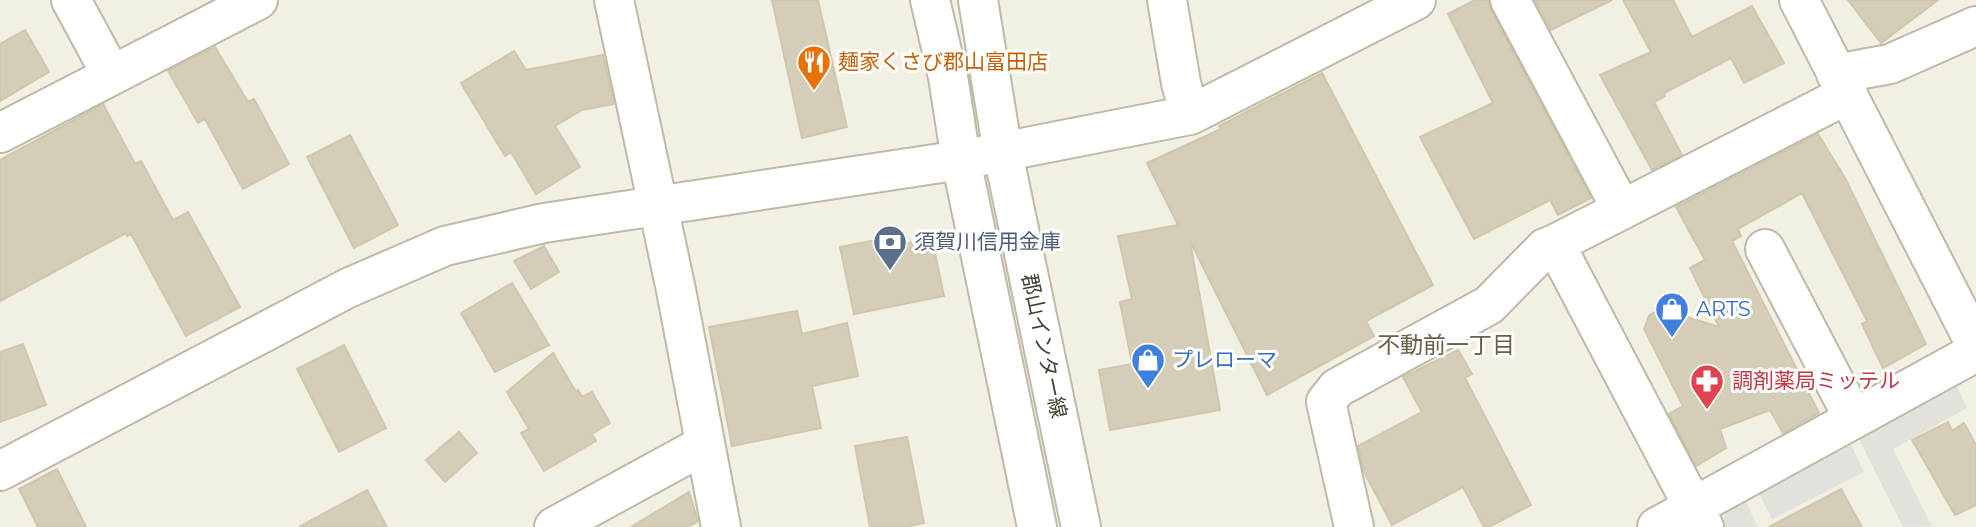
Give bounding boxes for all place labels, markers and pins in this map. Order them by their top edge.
restaurant icon: 麺家くさび郡山富田店 [795,43,833,92]
place label: 麺家くさび郡山富田店 [838,49,1048,74]
bank icon: 須賀川信用金庫 [871,223,909,272]
place label: 須賀川信用金庫 [914,229,1061,254]
shop icon: ARTS [1653,290,1691,339]
place label: ARTS [1696,296,1751,321]
shop icon: プレローマ [1129,341,1167,390]
place label: プレローマ [1172,347,1277,372]
pharmacy icon: 調剤薬局ミッテル [1688,362,1726,411]
place label: 調剤薬局ミッテル [1732,368,1900,393]

